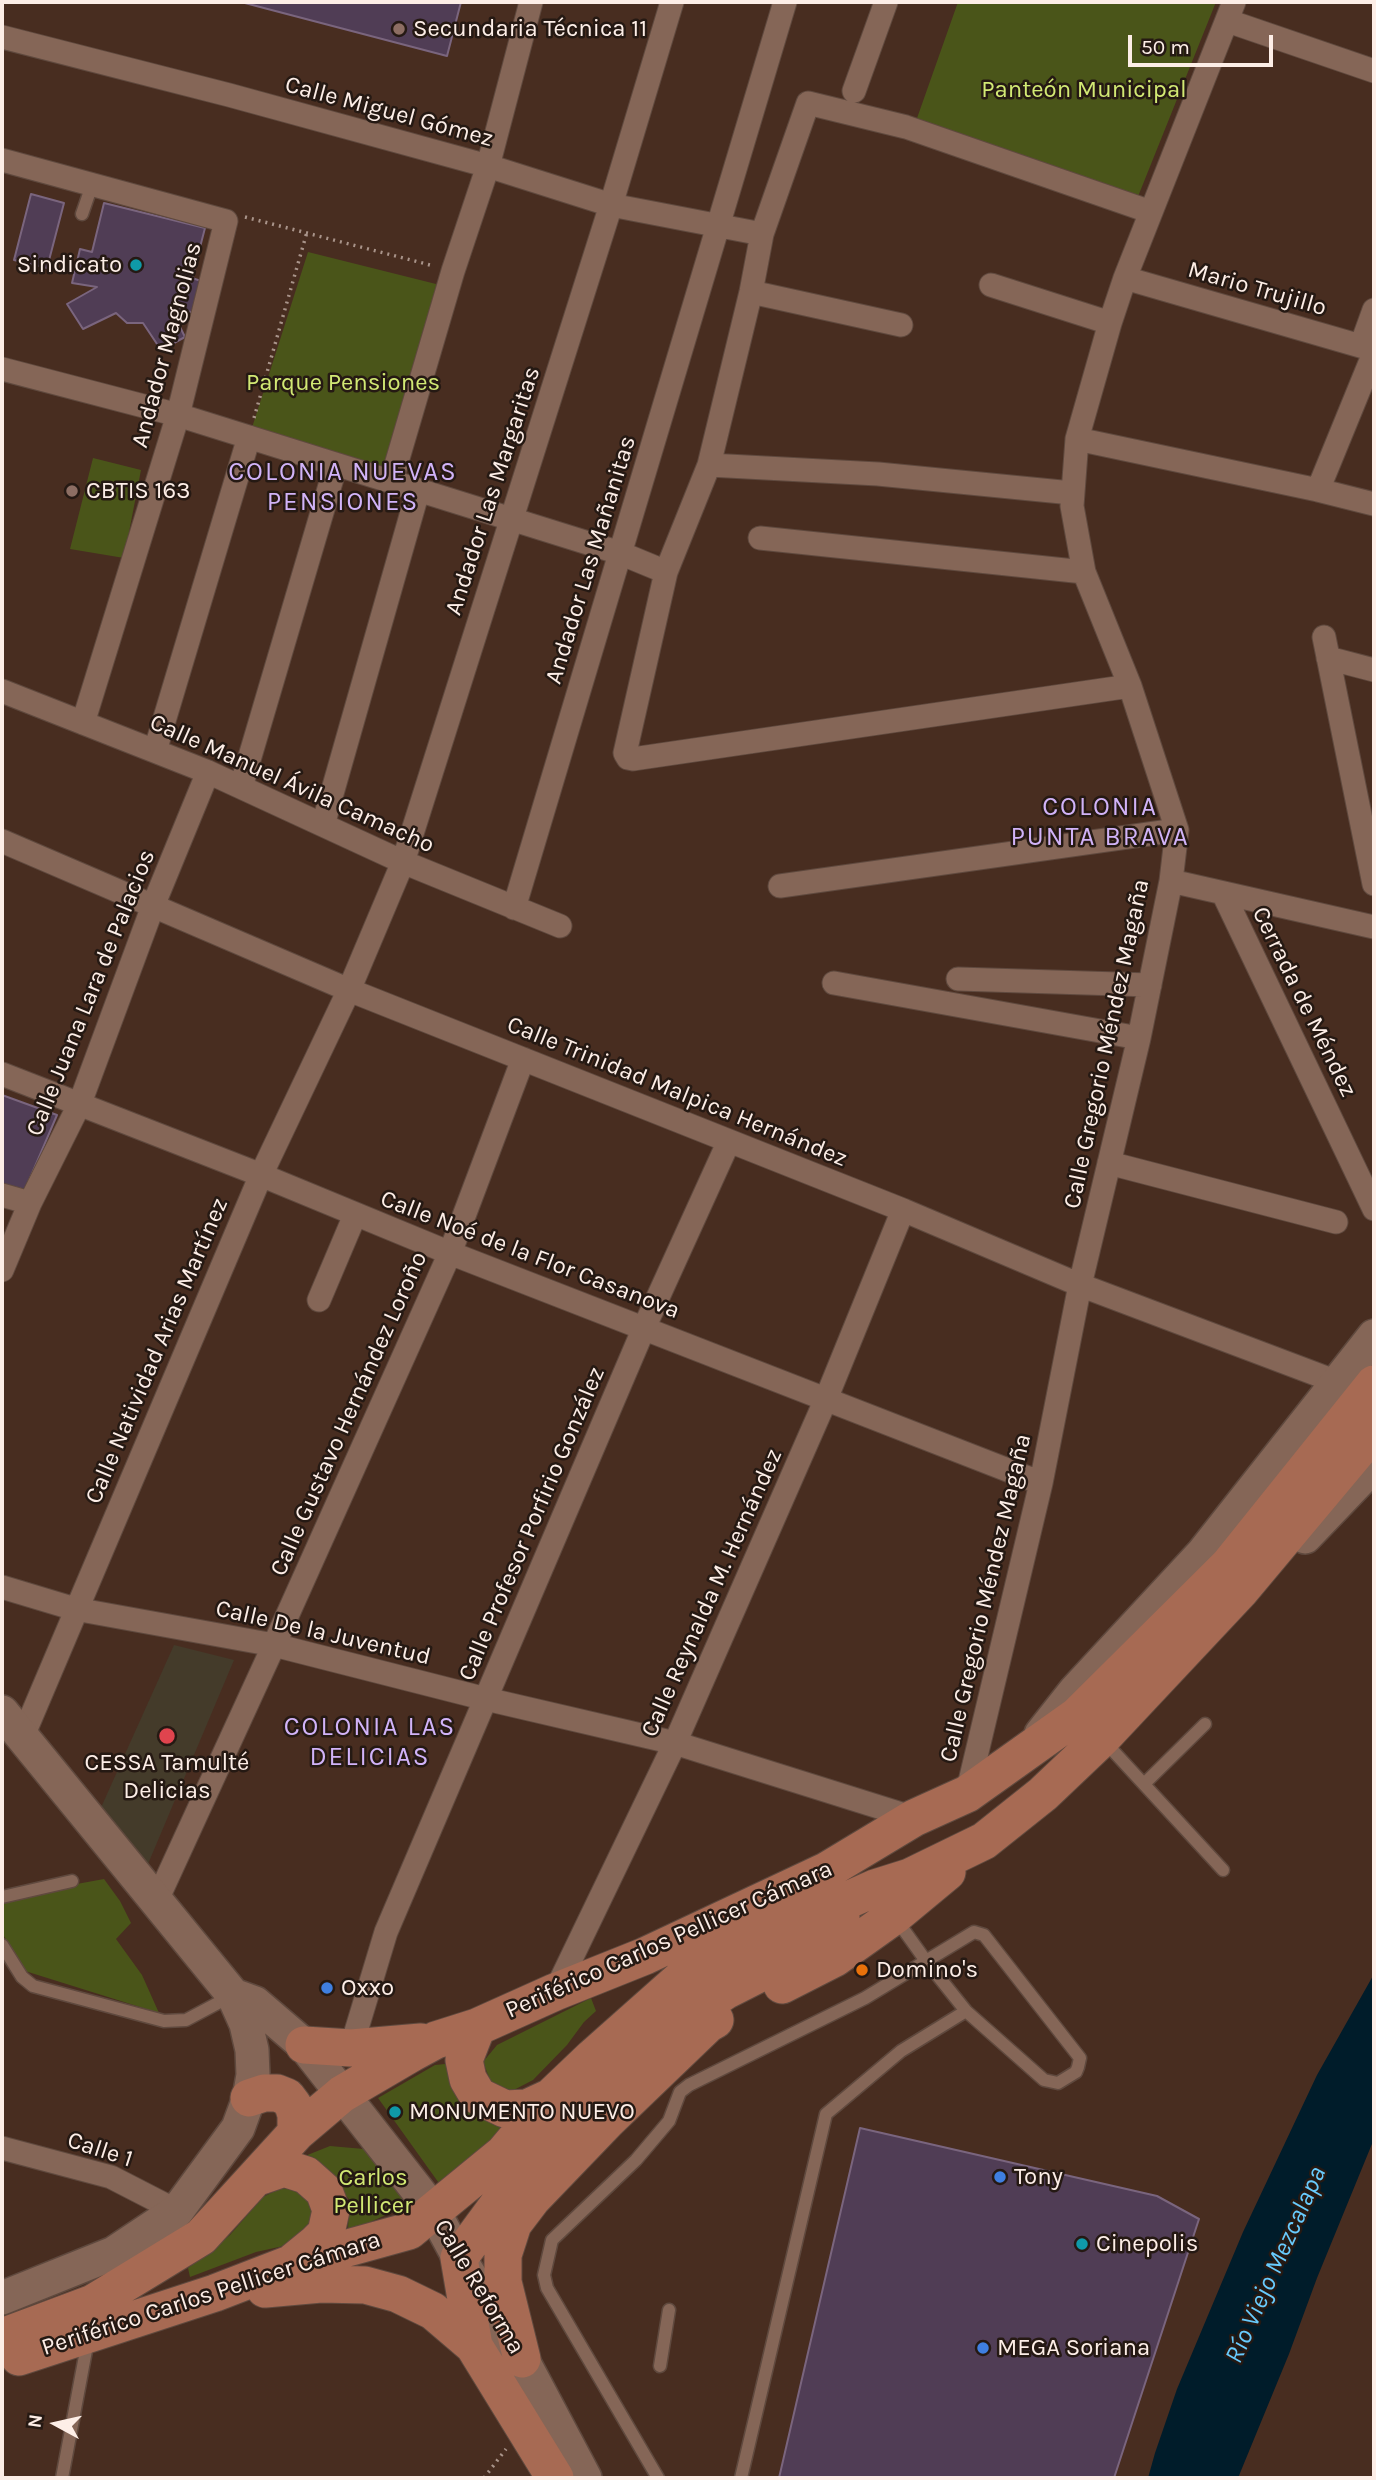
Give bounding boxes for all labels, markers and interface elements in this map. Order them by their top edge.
place label: Secundaria Técnica 11 [413,15,647,43]
marker: Secundaria Técnica 11 [391,21,407,37]
scale bar [1131,21,1276,65]
text: 50 m [1141,35,1190,59]
street label: Calle Miguel Gómez [282,70,496,154]
park label: Panteón Municipal [981,76,1187,104]
street label: Andador Magnolias [126,239,208,451]
place label: Sindicato [17,251,122,279]
street label: Mario Trujillo [1184,255,1330,323]
marker: Sindicato [128,257,144,273]
street label: Andador Las Margaritas [439,363,547,619]
park label: Parque Pensiones [246,369,440,397]
street label: Andador Las Mañanitas [540,432,642,688]
district label: COLONIA NUEVAS PENSIONES [230,457,456,518]
place label: CBTIS 163 [86,477,190,505]
marker: CBTIS 163 [64,483,80,499]
street label: Calle Manuel Ávila Camacho [145,708,439,860]
district label: COLONIA PUNTA BRAVA [1012,792,1188,854]
street label: Calle Juana Lara de Palacios [20,846,162,1140]
street label: Calle Gregorio Méndez Magaña [1058,877,1156,1211]
street label: Cerrada de Méndez [1245,902,1363,1102]
street label: Calle Trinidad Malpica Hernández [503,1010,851,1174]
street label: Calle Noé de la Flor Casanova [376,1185,684,1325]
street label: Calle Natividad Arias Martínez [79,1194,235,1508]
street label: Calle Gustavo Hernández Loroño [264,1248,434,1580]
street label: Calle Profesor Porfirio González [453,1363,611,1685]
street label: Calle Gregorio Méndez Magaña [934,1431,1038,1765]
street label: Calle Reynalda M. Hernández [635,1444,789,1742]
street label: Calle De la Juventud [213,1594,433,1672]
district label: COLONIA LAS DELICIAS [285,1712,455,1774]
marker: CESSA Tamulté Delicias [157,1726,177,1746]
place label: CESSA Tamulté Delicias [85,1749,249,1805]
street label: Periférico Carlos Pellicer Cámara [501,1855,837,2025]
place label: Domino's [876,1956,978,1984]
marker: Domino's [854,1962,870,1978]
place label: Oxxo [341,1974,394,2002]
marker: Oxxo [319,1980,335,1996]
place label: MONUMENTO NUEVO [409,2098,635,2126]
marker: MONUMENTO NUEVO [387,2104,403,2120]
street label: Calle 1 [64,2126,136,2174]
water label: Río Viejo Mezcalapa [1219,2162,1333,2368]
place label: Tony [1014,2163,1063,2191]
park label: Carlos Pellicer [333,2164,413,2220]
marker: Tony [992,2169,1008,2185]
street label: Calle Reforma [427,2214,531,2360]
street label: Periférico Carlos Pellicer Cámara [38,2226,384,2362]
place label: Cinepolis [1096,2230,1198,2258]
marker: Cinepolis [1074,2236,1090,2252]
place label: MEGA Soriana [997,2334,1150,2362]
marker: MEGA Soriana [975,2340,991,2356]
north arrow [21,2389,91,2459]
text: N [23,2413,47,2429]

